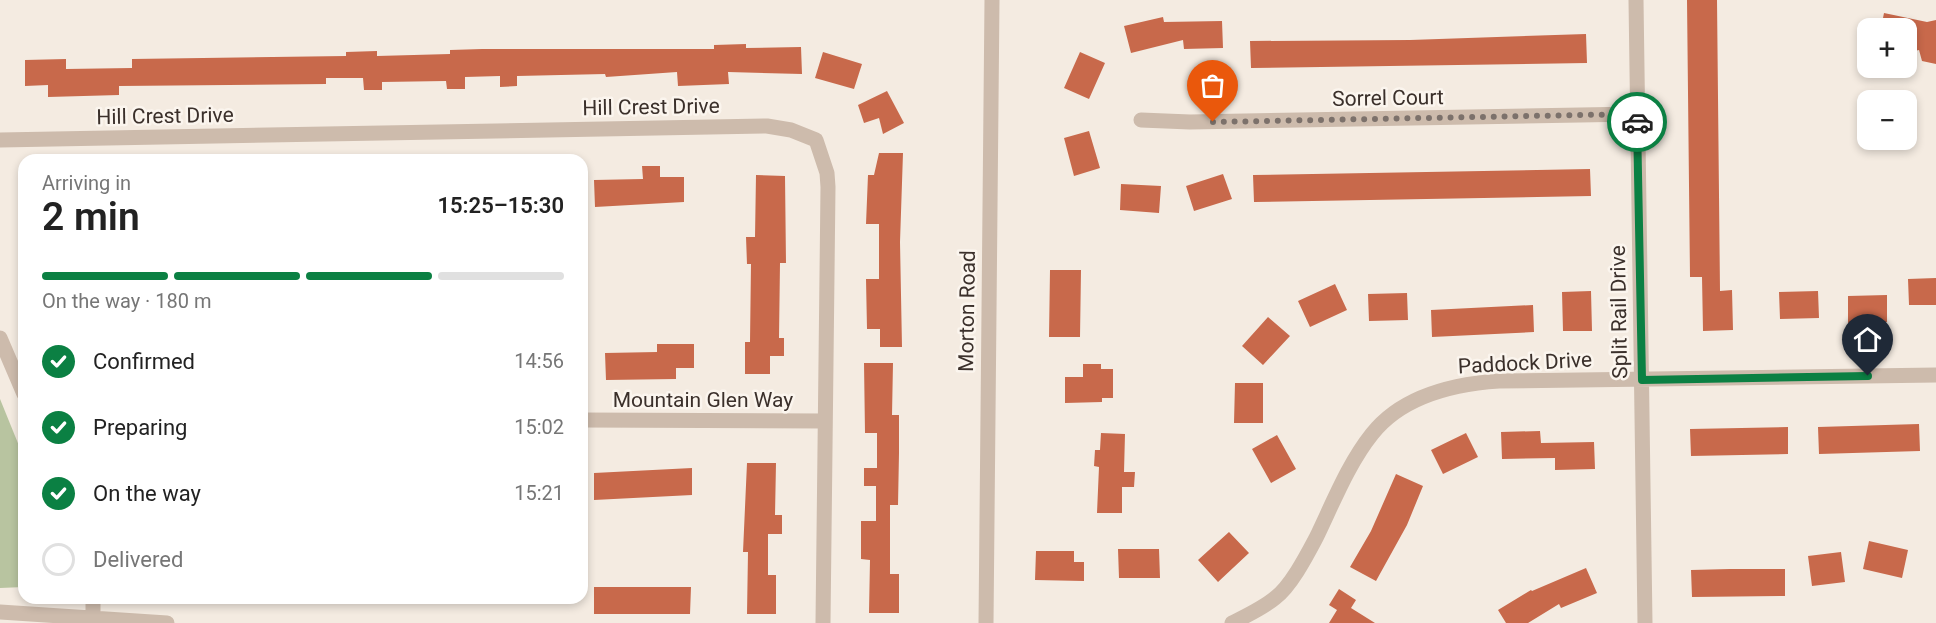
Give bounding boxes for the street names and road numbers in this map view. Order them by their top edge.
street label: Sorrel Court [1332,85,1444,111]
street label: Hill Crest Drive [582,94,720,120]
street label: Hill Crest Drive [96,103,234,129]
street label: Split Rail Drive [1606,245,1632,379]
street label: Morton Road [954,250,980,372]
street label: Paddock Drive [1457,348,1593,378]
street label: Mountain Glen Way [613,388,793,412]

